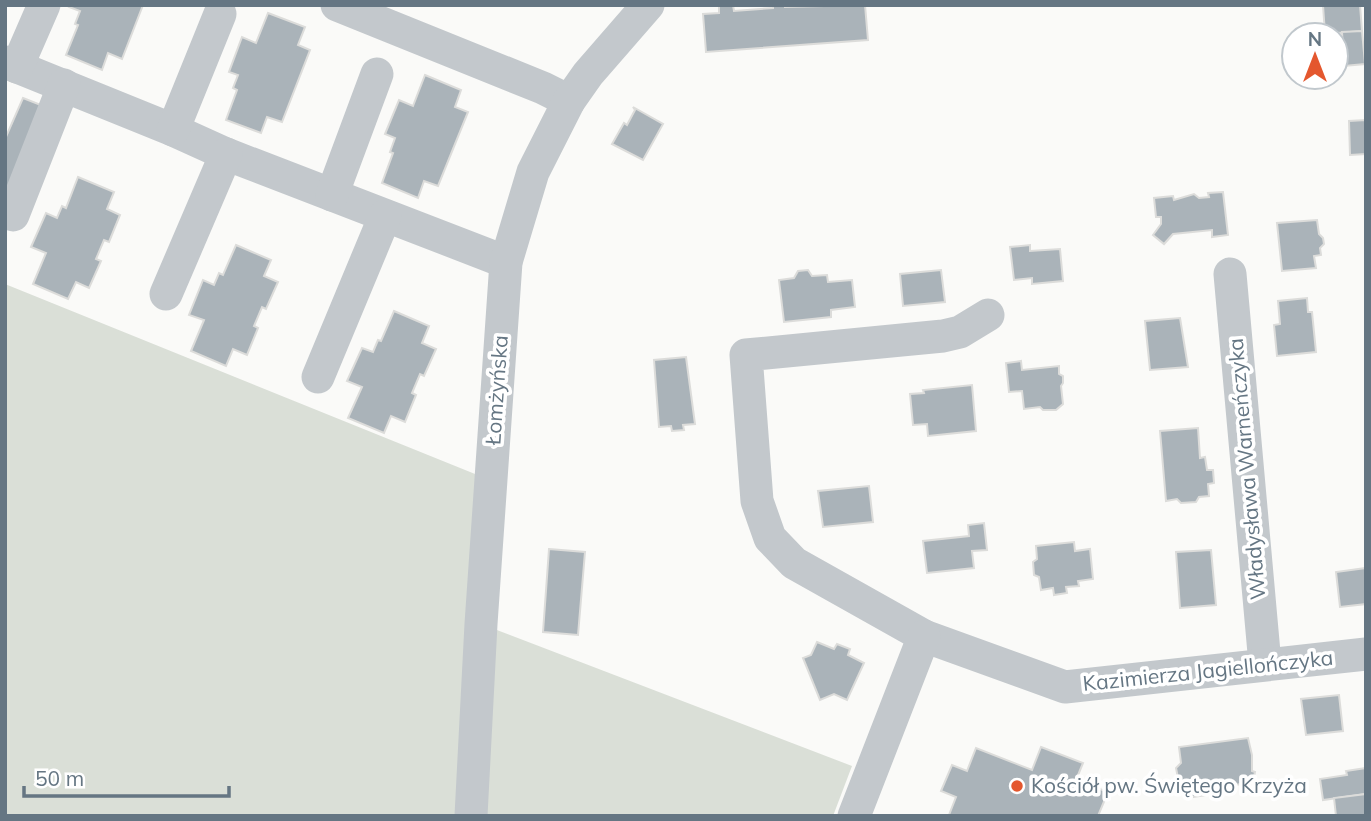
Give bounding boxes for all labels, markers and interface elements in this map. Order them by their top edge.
north arrow [1280,21,1350,91]
text: N [1308,27,1322,51]
street label: Łomżyńska [479,334,513,447]
street label: Władysława Warneńczyka [1222,337,1270,601]
street label: Kazimierza Jagiellończyka [1081,644,1334,696]
scale bar [24,754,229,798]
text: 50 m [35,765,84,791]
place label: Kościół pw. Świętego Krzyża [1031,772,1307,798]
marker: Kościół pw. Świętego Krzyża [1009,778,1025,794]

